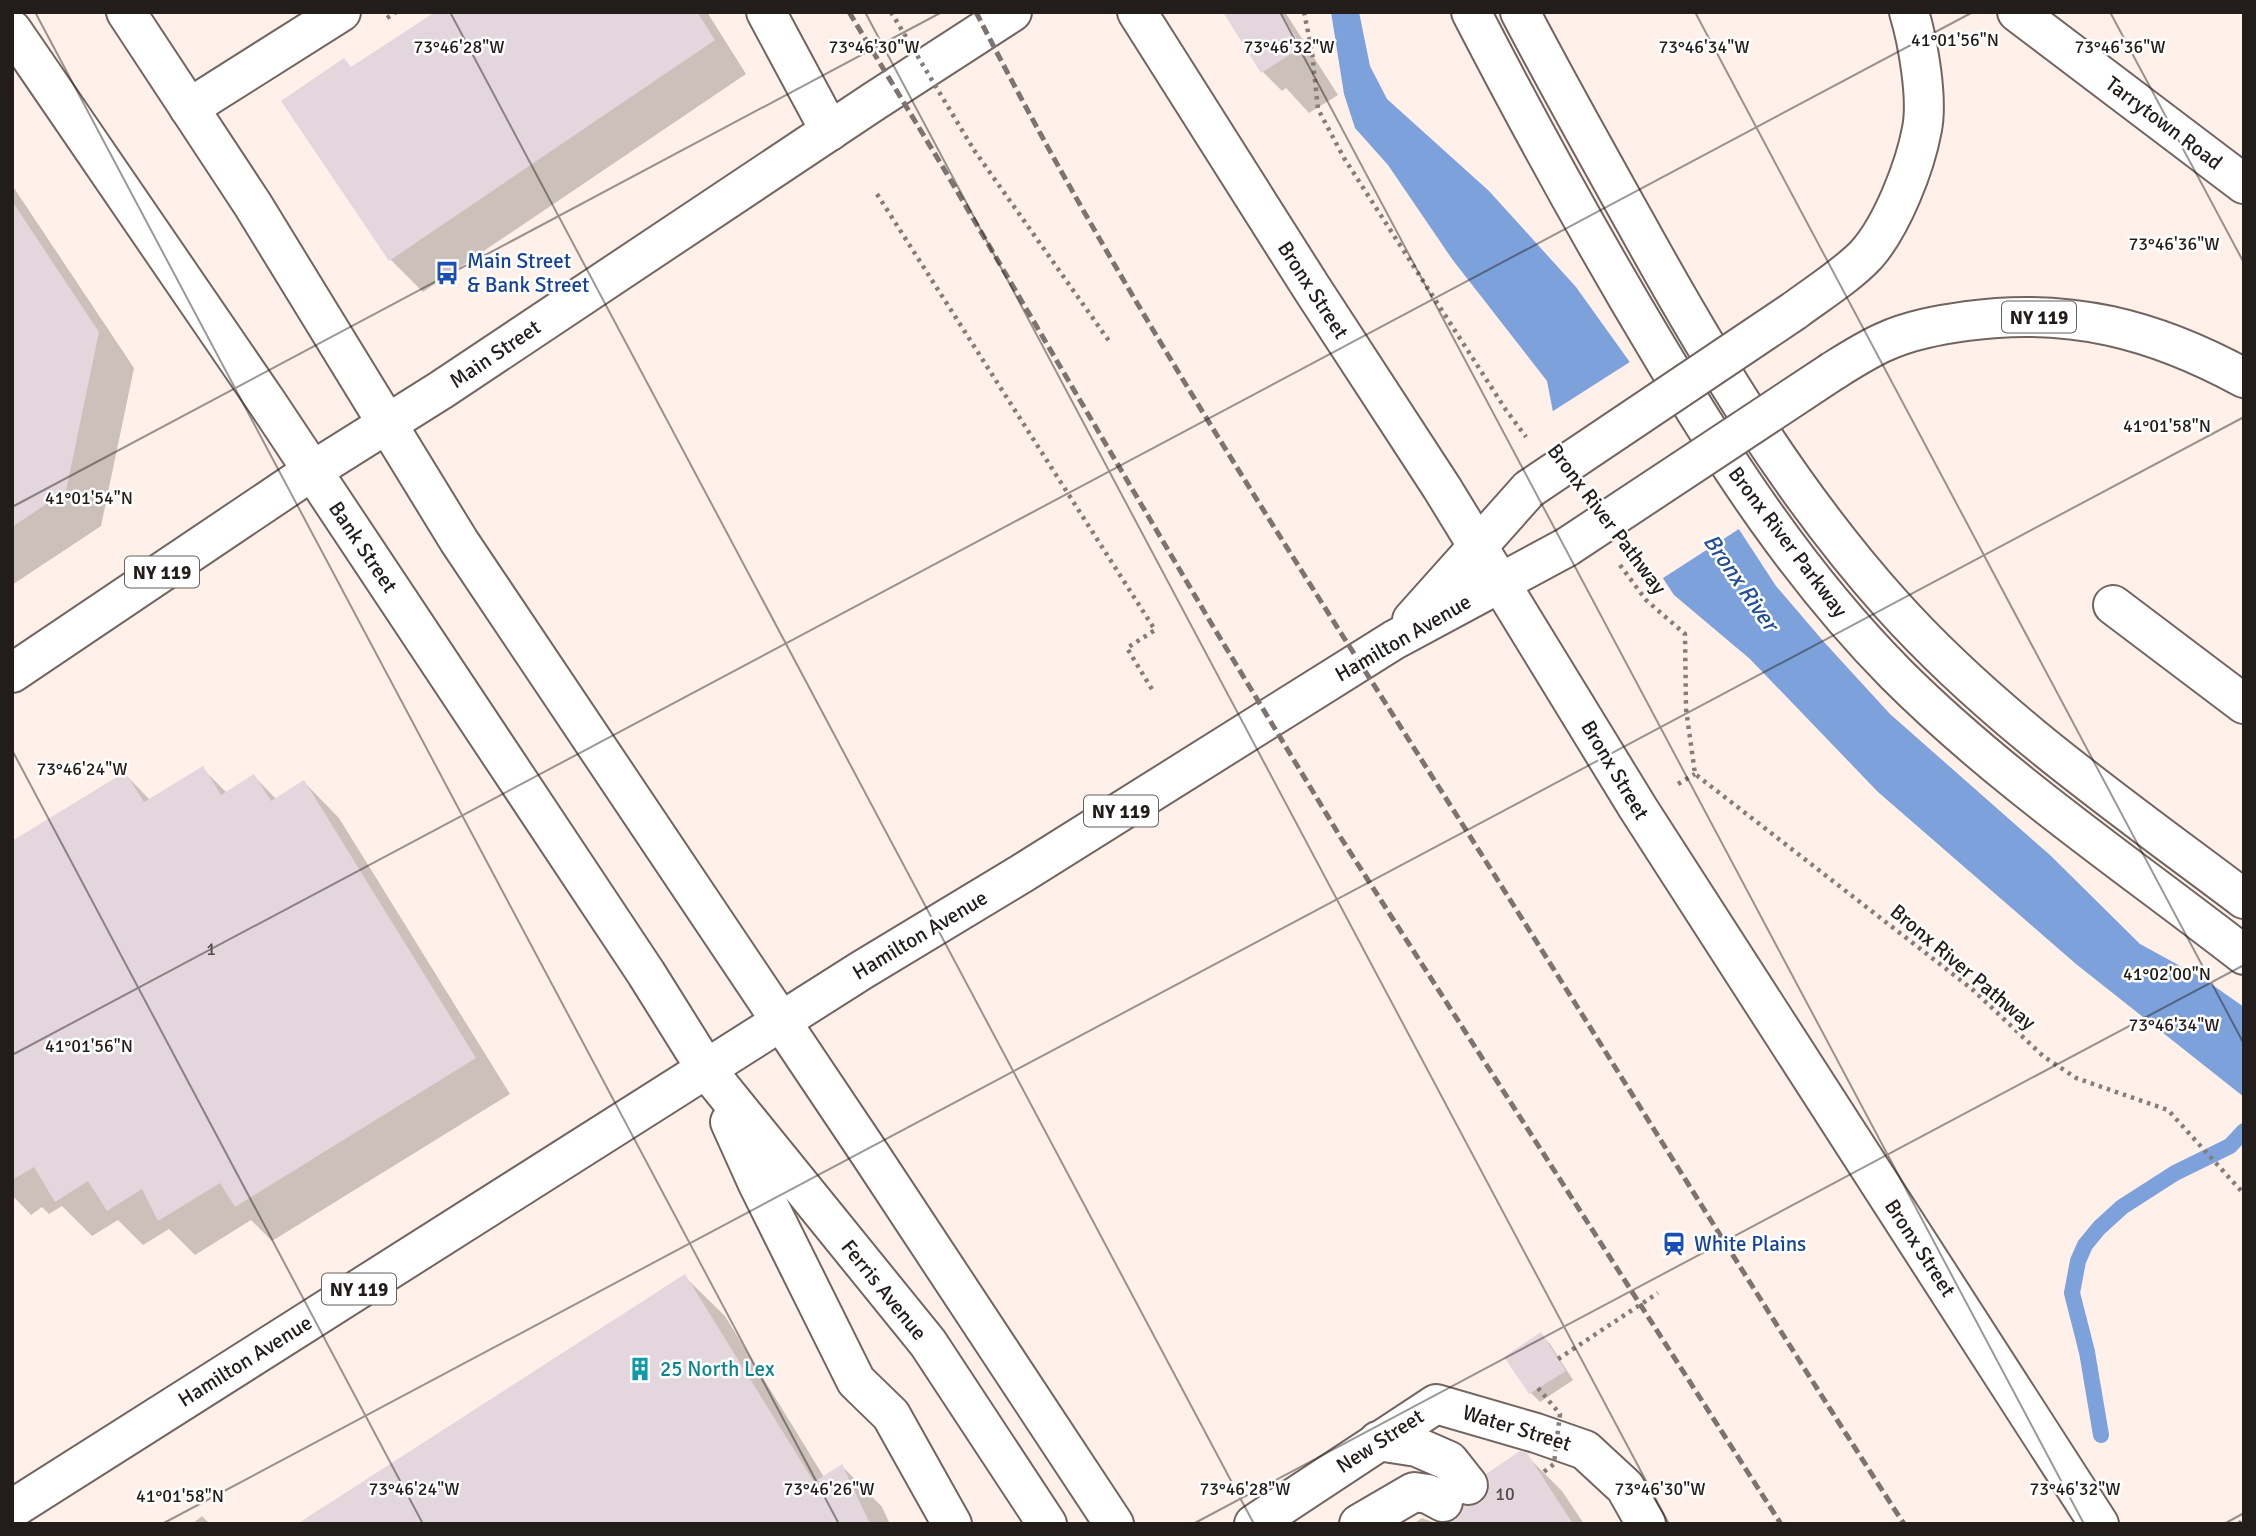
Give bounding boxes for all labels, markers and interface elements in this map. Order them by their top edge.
text: 41°01'56"N [1911,29,1999,51]
text: 73°46'28"W [414,36,504,58]
text: 73°46'30"W [829,36,919,58]
text: 73°46'32"W [1244,36,1334,58]
text: 73°46'34"W [1659,36,1749,58]
text: 73°46'36"W [2075,36,2165,58]
street label: Tarrytown Road [2100,71,2228,175]
text: 73°46'36"W [2129,233,2219,255]
street label: Bronx Street [1272,236,1354,344]
place label: Main Street & Bank Street [467,248,589,298]
bus stop icon: Main Street & Bank Street [433,259,461,287]
road number: NY 119 [2002,302,2076,332]
street label: Main Street [445,314,545,394]
text: 41°01'58"N [2123,415,2211,437]
street label: Bronx River Pathway [1542,438,1672,600]
street label: Bronx River Parkway [1723,462,1853,622]
text: 41°01'54"N [45,487,133,509]
street label: Bank Street [323,496,403,598]
water label: Bronx River [1698,528,1784,636]
road number: NY 119 [125,556,199,587]
street label: Hamilton Avenue [1330,589,1476,687]
street label: Bronx Street [1575,716,1655,824]
text: 73°46'24"W [37,758,127,780]
road number: NY 119 [1084,796,1158,826]
street label: Hamilton Avenue [848,884,992,986]
street label: Bronx River Pathway [1885,899,2041,1036]
house number: 1 [206,938,216,960]
text: 41°02'00"N [2123,963,2211,985]
text: 73°46'34"W [2129,1014,2219,1036]
text: 41°01'56"N [45,1035,133,1057]
street label: Bronx Street [1879,1194,1961,1302]
station icon: White Plains [1660,1230,1688,1258]
place label: White Plains [1694,1231,1806,1257]
street label: Ferris Avenue [836,1234,932,1346]
road number: NY 119 [322,1274,396,1304]
street label: Hamilton Avenue [173,1309,317,1413]
building icon: 25 North Lex [626,1355,654,1383]
place label: 25 North Lex [660,1356,775,1382]
street label: Water Street [1460,1399,1574,1457]
street label: New Street [1331,1403,1429,1479]
text: 73°46'24"W [369,1478,459,1500]
text: 73°46'26"W [784,1478,874,1500]
text: 73°46'28"W [1200,1478,1290,1500]
text: 73°46'30"W [1615,1478,1705,1500]
text: 73°46'32"W [2030,1478,2120,1500]
house number: 10 [1495,1483,1515,1505]
text: 41°01'58"N [136,1485,224,1507]

